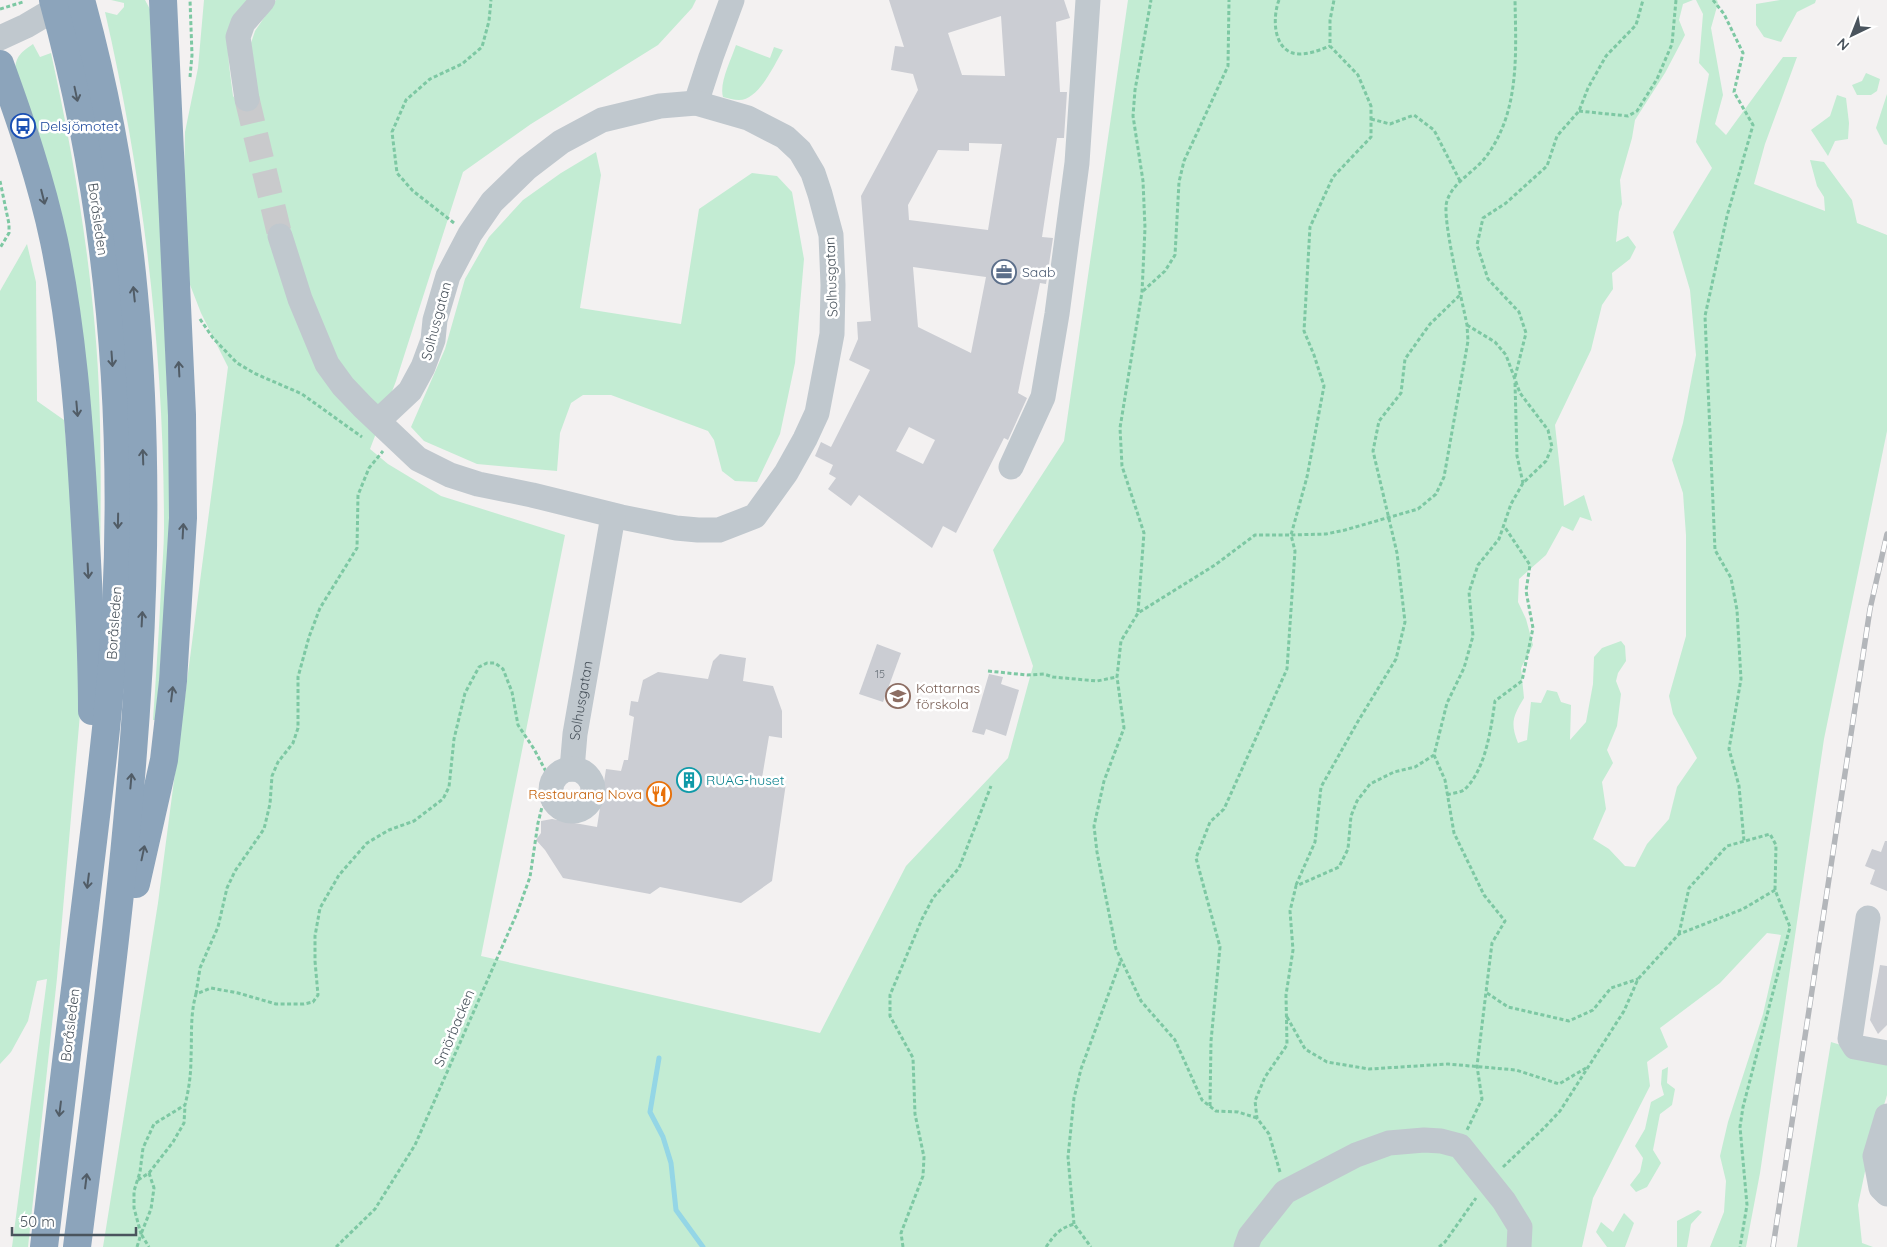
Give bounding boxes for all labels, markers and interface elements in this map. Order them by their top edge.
north arrow [1827,10,1877,60]
text: N [1833,34,1853,55]
one-way arrow [72,86,81,102]
bus stop icon: Delsjömotet [10,113,36,139]
place label: Delsjömotet [40,117,119,135]
street label: Boråsleden [84,181,112,257]
one-way arrow [39,188,48,204]
street label: Solhusgatan [821,236,841,318]
office icon: Saab [991,259,1017,285]
place label: Saab [1022,263,1055,281]
street label: Solhusgatan [417,280,455,362]
one-way arrow [129,287,138,303]
one-way arrow [108,351,117,367]
one-way arrow [175,361,184,377]
one-way arrow [72,400,81,416]
one-way arrow [138,449,148,465]
one-way arrow [113,512,123,529]
one-way arrow [178,524,187,540]
one-way arrow [83,563,92,579]
street label: Boråsleden [102,586,126,660]
one-way arrow [137,611,146,627]
street label: Solhusgatan [565,659,597,741]
house number: 15 [875,667,885,681]
place label: Kottarnas förskola [916,679,980,713]
school or university icon: Kottarnas förskola [885,683,911,709]
one-way arrow [167,686,177,702]
building icon: RUAG-huset [676,767,702,793]
place label: RUAG-huset [706,771,785,789]
one-way arrow [126,773,136,789]
restaurant icon: Restaurang Nova [646,781,672,807]
place label: Restaurang Nova [528,785,642,803]
one-way arrow [139,846,148,862]
one-way arrow [83,872,93,888]
street label: Smörbacken [430,987,478,1069]
street label: Boråsleden [57,988,83,1062]
one-way arrow [55,1100,65,1116]
one-way arrow [81,1174,91,1190]
scale bar [12,1204,136,1236]
text: 50 m [20,1212,55,1231]

